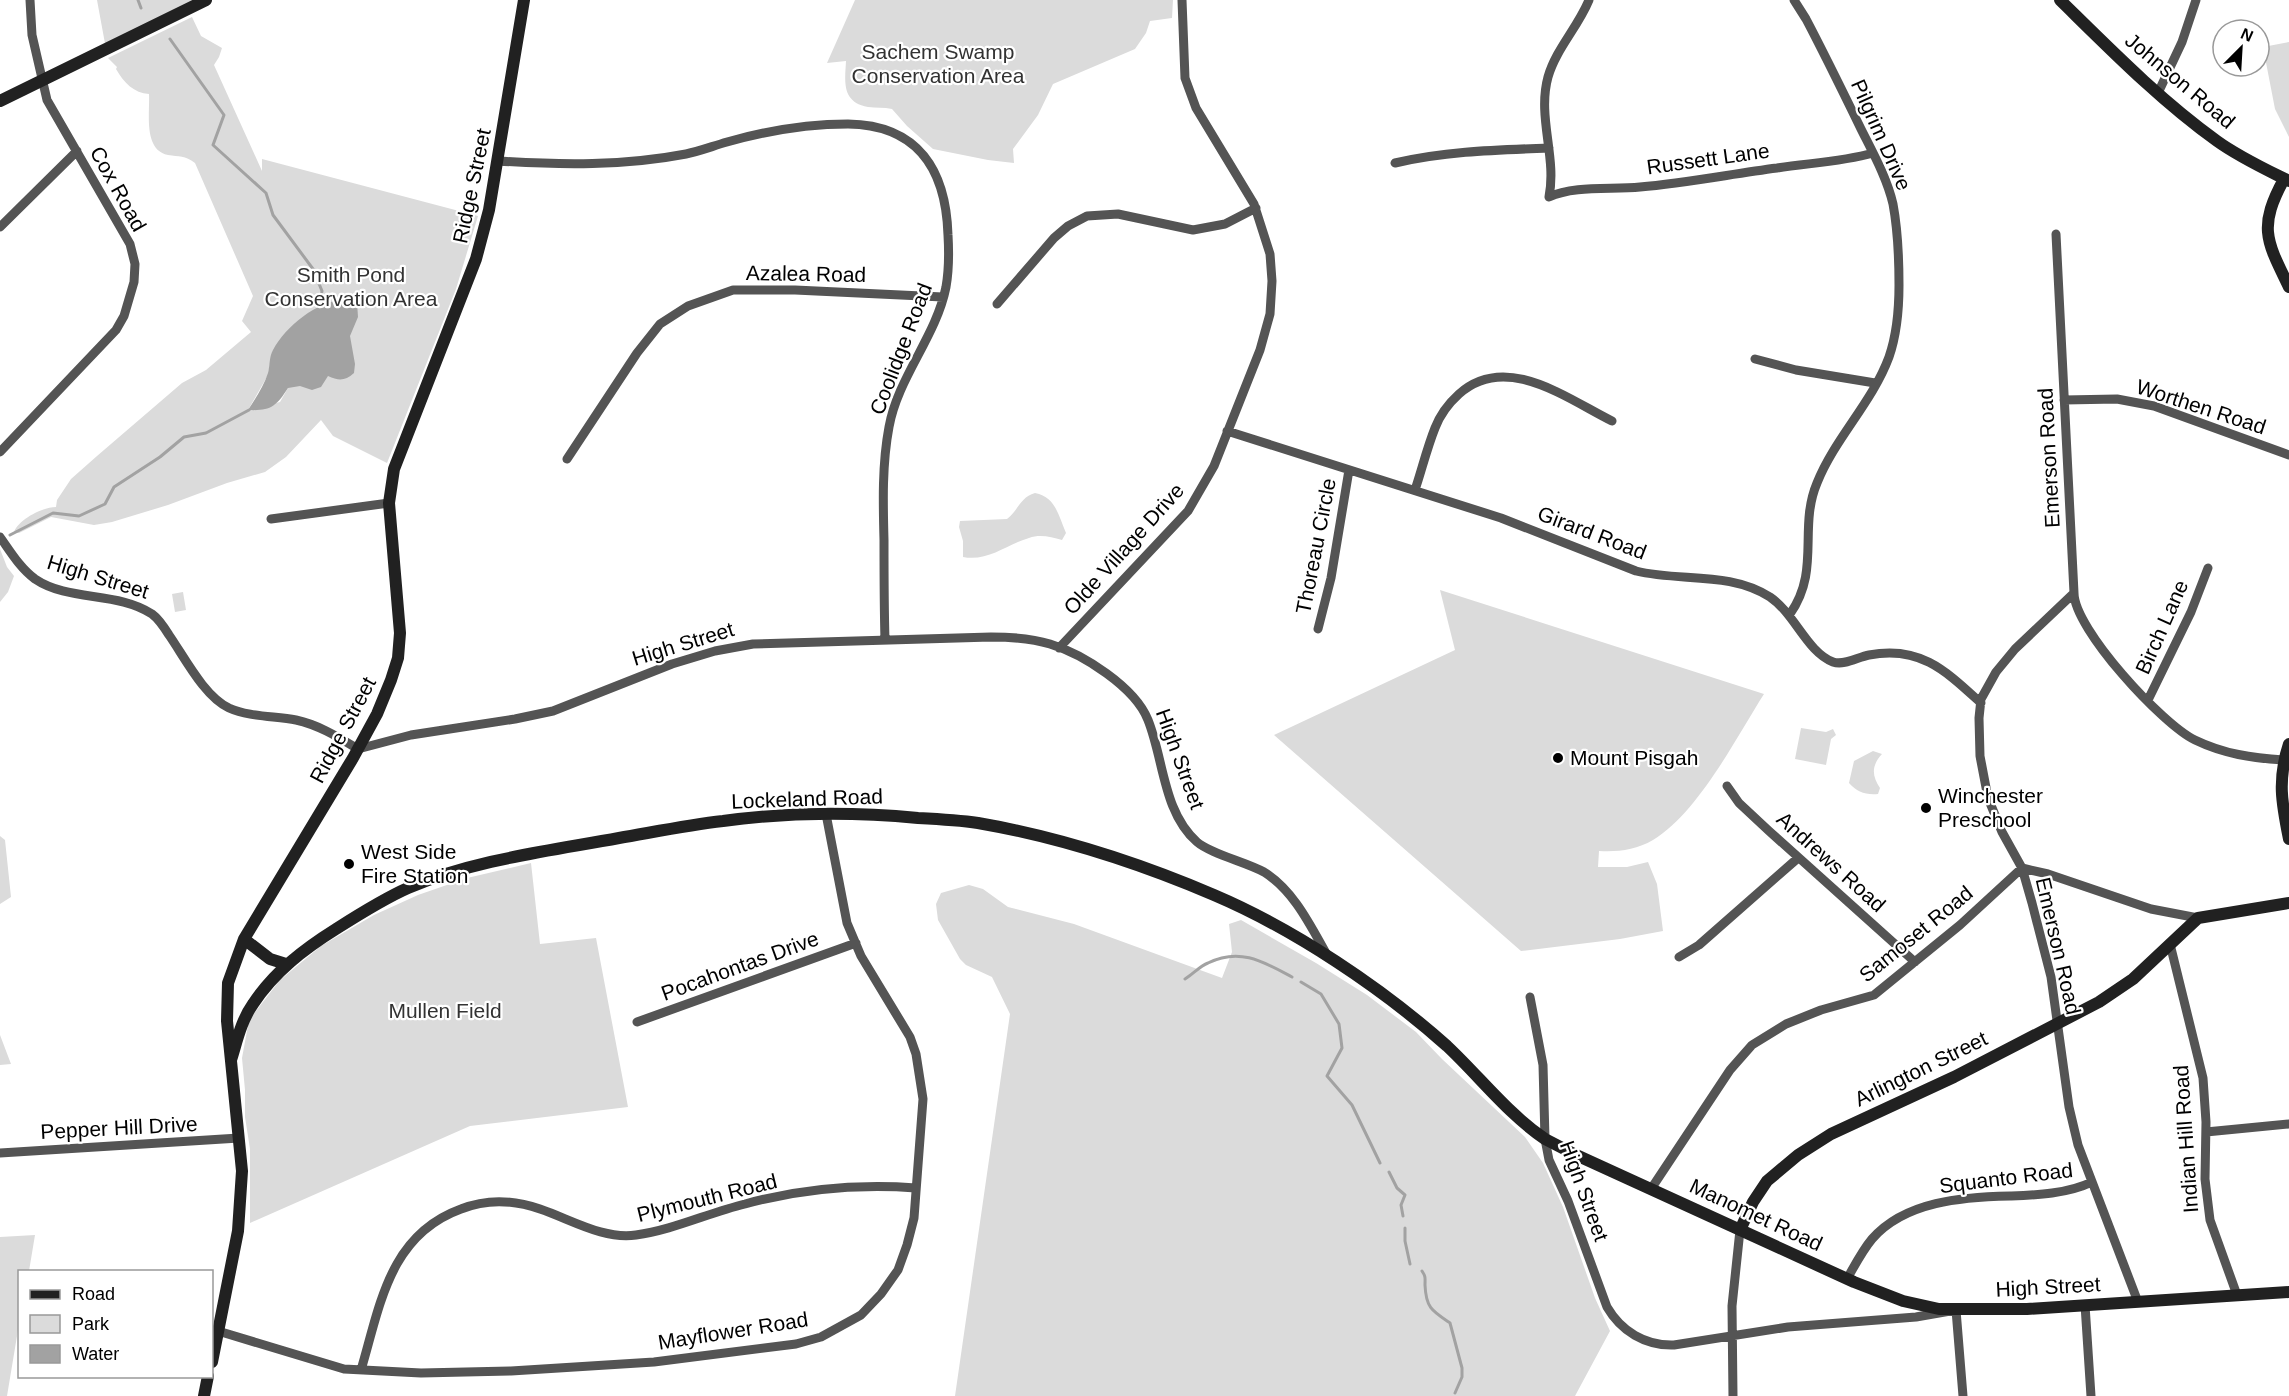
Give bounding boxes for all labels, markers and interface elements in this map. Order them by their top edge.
north arrow [2211,18,2271,78]
text: N [2238,25,2256,45]
street label: Johnson Road [2121,28,2240,133]
park label: Sachem Swamp Conservation Area [852,40,1025,87]
street label: Pilgrim Drive [1847,76,1916,194]
street label: Ridge Street [448,126,495,245]
street label: Russett Lane [1645,139,1771,179]
street label: Cox Road [86,142,151,235]
street label: Azalea Road [746,261,866,286]
park label: Smith Pond Conservation Area [265,263,438,310]
street label: Coolidge Road [865,280,936,418]
street label: Worthen Road [2133,375,2269,438]
street label: Emerson Road [2033,387,2064,529]
street label: Thoreau Circle [1291,476,1340,616]
street label: Olde Village Drive [1059,479,1188,619]
street label: Girard Road [1535,501,1650,564]
street label: High Street [45,550,152,603]
street label: Birch Lane [2131,576,2192,677]
street label: High Street [629,617,737,670]
street label: Ridge Street [305,673,380,787]
street label: High Street [1152,706,1209,812]
place label: Mount Pisgah [1570,746,1698,769]
marker: Mount Pisgah [1551,751,1565,765]
street label: Lockeland Road [731,784,883,813]
place label: Winchester Preschool [1938,784,2043,831]
marker: Winchester Preschool [1919,801,1933,815]
street label: Andrews Road [1772,807,1890,916]
place label: West Side Fire Station [361,840,468,887]
marker: West Side Fire Station [342,857,356,871]
street label: Emerson Road [2032,875,2085,1017]
street label: Samoset Road [1854,881,1977,986]
street label: Pocahontas Drive [658,926,822,1005]
park label: Mullen Field [388,999,502,1022]
street label: Arlington Street [1851,1026,1991,1111]
street label: Indian Hill Road [2169,1064,2202,1214]
street label: Pepper Hill Drive [40,1112,198,1143]
street label: High Street [1556,1138,1613,1244]
street label: Squanto Road [1938,1158,2074,1197]
street label: Plymouth Road [634,1169,779,1226]
street label: Manomet Road [1686,1174,1826,1255]
legend [18,1270,213,1378]
street label: High Street [1995,1272,2101,1301]
text: Road [72,1284,115,1304]
street label: Mayflower Road [656,1307,810,1354]
text: Park [72,1314,110,1334]
text: Water [72,1344,119,1364]

